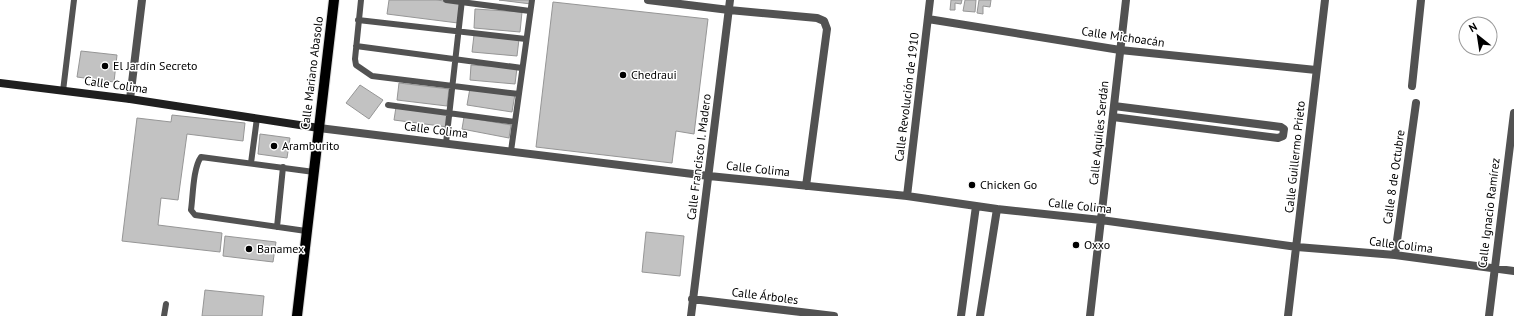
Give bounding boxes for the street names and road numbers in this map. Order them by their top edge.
street label: Calle Mariano Abasolo [297,15,326,131]
street label: Calle Michoacán [1080,23,1166,50]
street label: Calle Revolución de 1910 [891,31,922,162]
street label: Calle Colima [83,73,149,96]
street label: Calle Aquiles Serdán [1086,80,1111,186]
street label: Calle Francisco I. Madero [683,93,714,221]
street label: Calle Guillermo Prieto [1281,100,1308,214]
street label: Calle Colima [403,118,469,141]
street label: Calle 8 de Octubre [1379,129,1408,225]
street label: Calle Ignacio Ramírez [1474,157,1503,269]
street label: Calle Colima [725,158,791,179]
street label: Calle Colima [1047,195,1113,216]
street label: Calle Colima [1368,233,1434,256]
street label: Calle Árboles [731,284,799,307]

